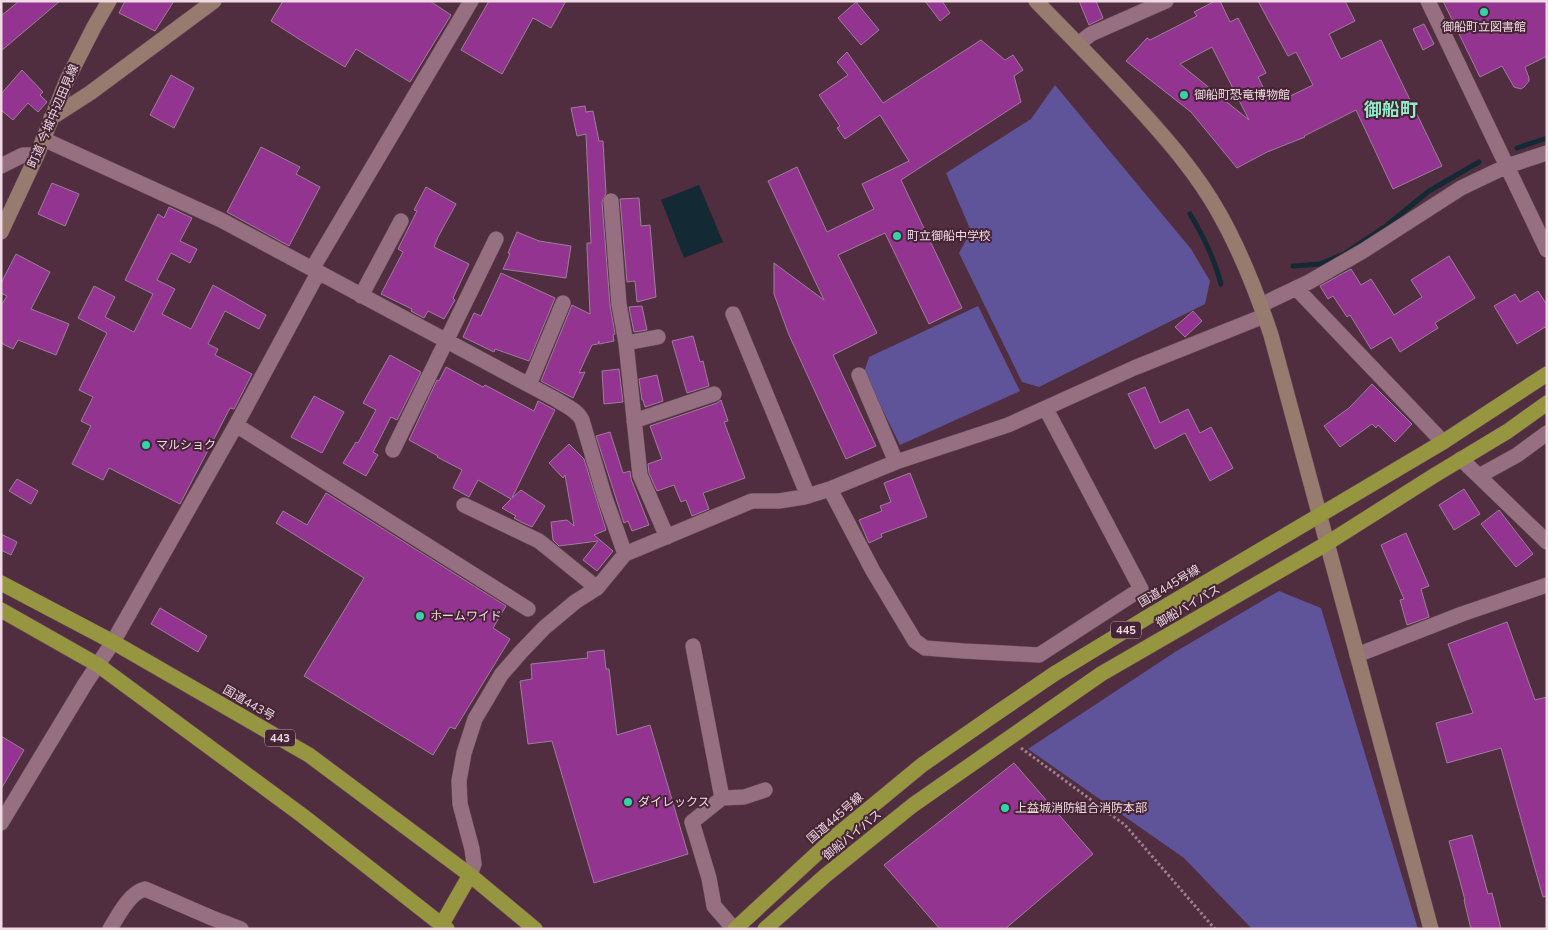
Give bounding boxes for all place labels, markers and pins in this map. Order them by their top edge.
marker: 御船町立図書館 [1478,6,1490,18]
place label: 御船町立図書館 [1442,19,1526,35]
place label: 御船町恐竜博物館 [1194,87,1290,103]
marker: 御船町恐竜博物館 [1178,89,1190,101]
place label: 町立御船中学校 [907,228,991,244]
marker: 町立御船中学校 [891,230,903,242]
place label: マルショク [156,437,216,453]
marker: マルショク [140,439,152,451]
place label: ホームワイド [430,608,502,624]
marker: ホームワイド [414,610,426,622]
place label: ダイレックス [638,794,710,810]
marker: ダイレックス [622,796,634,808]
place label: 上益城消防組合消防本部 [1015,800,1147,816]
marker: 上益城消防組合消防本部 [999,802,1011,814]

